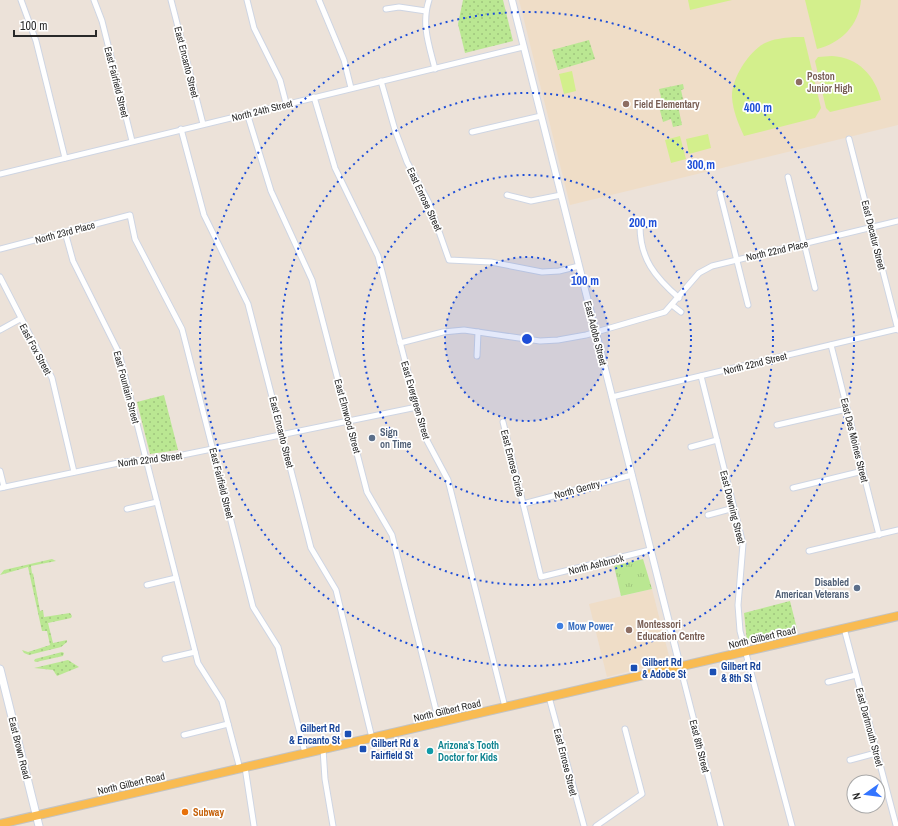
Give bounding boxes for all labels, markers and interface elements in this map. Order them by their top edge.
scale bar [14,12,96,38]
text: 100 m [20,18,47,34]
street label: East Encanto Street [171,25,202,100]
street label: East Fairfield Street [101,45,132,120]
place label: Poston Junior High [807,70,853,95]
marker: Poston Junior High [794,77,804,87]
street label: North 24th Street [230,96,295,124]
place label: Field Elementary [634,98,700,111]
marker: Field Elementary [621,99,631,109]
text: 400 m [744,100,772,116]
text: 300 m [687,157,715,173]
street label: East Enrose Street [404,165,445,234]
street label: East Decatur Street [859,199,889,272]
text: 200 m [629,215,657,231]
street label: North 23rd Place [34,218,97,247]
street label: North 22nd Place [745,237,810,264]
text: 100 m [571,273,599,289]
street label: East Adobe Street [581,299,610,367]
street label: East Fox Street [17,321,55,378]
centre of rings [520,332,534,346]
street label: East Fountain Street [111,349,143,426]
street label: North 22nd Street [722,349,789,378]
street label: East Evergreen Street [398,360,433,441]
street label: East Elmwood Street [331,377,364,455]
street label: East Encanto Street [266,395,297,470]
street label: East Des Moines Street [838,397,871,484]
place label: Sign on Time [380,426,412,451]
street label: East Enrose Circle [498,428,527,498]
marker: Sign on Time [367,433,377,443]
street label: East Fairfield Street [206,446,237,521]
street label: North 22nd Street [117,449,184,470]
street label: East Downing Street [717,469,748,546]
street label: North Gentry [553,477,602,502]
street label: North Ashbrook [567,551,626,578]
place label: Disabled American Veterans [775,576,849,601]
marker: Disabled American Veterans [852,583,862,593]
place label: Montessori Education Centre [637,618,705,643]
place label: Mow Power [568,620,614,633]
marker: Mow Power [555,621,565,631]
street label: North Gilbert Road [727,623,797,652]
marker: Montessori Education Centre [624,625,634,635]
place label: Gilbert Rd & Adobe St [642,656,686,681]
place label: Gilbert Rd & 8th St [721,660,761,685]
marker: Gilbert Rd & Adobe St [629,663,639,673]
marker: Gilbert Rd & 8th St [708,667,718,677]
street label: East Dartmouth Street [853,686,886,769]
street label: North Gilbert Road [412,696,482,725]
street label: East Brown Road [5,716,34,781]
street label: East 8th Street [687,718,713,775]
place label: Gilbert Rd & Encanto St [289,722,340,747]
street label: East Enrose Street [551,727,580,798]
marker: Gilbert Rd & Encanto St [343,729,353,739]
place label: Gilbert Rd & Fairfield St [371,737,419,762]
place label: Arizona's Tooth Doctor for Kids [438,739,499,764]
marker: Gilbert Rd & Fairfield St [358,744,368,754]
marker: Arizona's Tooth Doctor for Kids [425,746,435,756]
street label: North Gilbert Road [96,769,166,798]
north arrow [846,774,886,814]
text: N [849,792,864,801]
place label: Subway [193,806,224,819]
marker: Subway [180,807,190,817]

